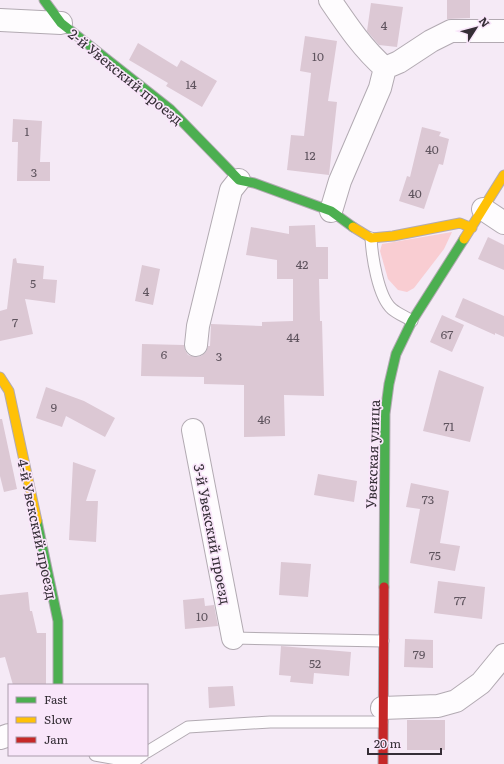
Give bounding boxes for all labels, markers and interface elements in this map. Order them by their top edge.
north arrow [456,8,496,48]
text: N [476,13,494,30]
house number: 4 [381,16,388,34]
street label: 2-й Увекский проезд [64,23,188,129]
house number: 10 [312,47,324,65]
house number: 14 [185,75,197,93]
house number: 1 [25,122,30,140]
house number: 40 [425,140,439,158]
house number: 12 [305,146,315,164]
house number: 3 [31,163,37,181]
house number: 40 [408,184,422,202]
house number: 42 [296,255,308,273]
house number: 5 [30,274,36,292]
house number: 4 [143,282,150,300]
house number: 7 [12,313,18,331]
house number: 67 [441,325,453,343]
house number: 44 [286,328,300,346]
house number: 6 [161,345,168,363]
house number: 3 [216,347,222,365]
house number: 9 [51,398,57,416]
street label: Увекская улица [360,399,384,509]
house number: 46 [257,410,271,428]
house number: 71 [444,417,455,435]
street label: 4-й Увекский проезд [13,457,63,601]
street label: 3-й Увекский проезд [190,462,236,606]
house number: 73 [422,490,434,508]
house number: 75 [429,546,441,564]
house number: 77 [454,591,466,609]
house number: 10 [196,607,208,625]
house number: 79 [413,645,425,663]
house number: 52 [309,654,321,672]
legend [8,684,148,756]
text: Fast [44,690,68,708]
text: Slow [44,710,73,728]
text: Jam [44,730,69,748]
scale bar [368,730,441,756]
text: 20 m [374,734,401,752]

